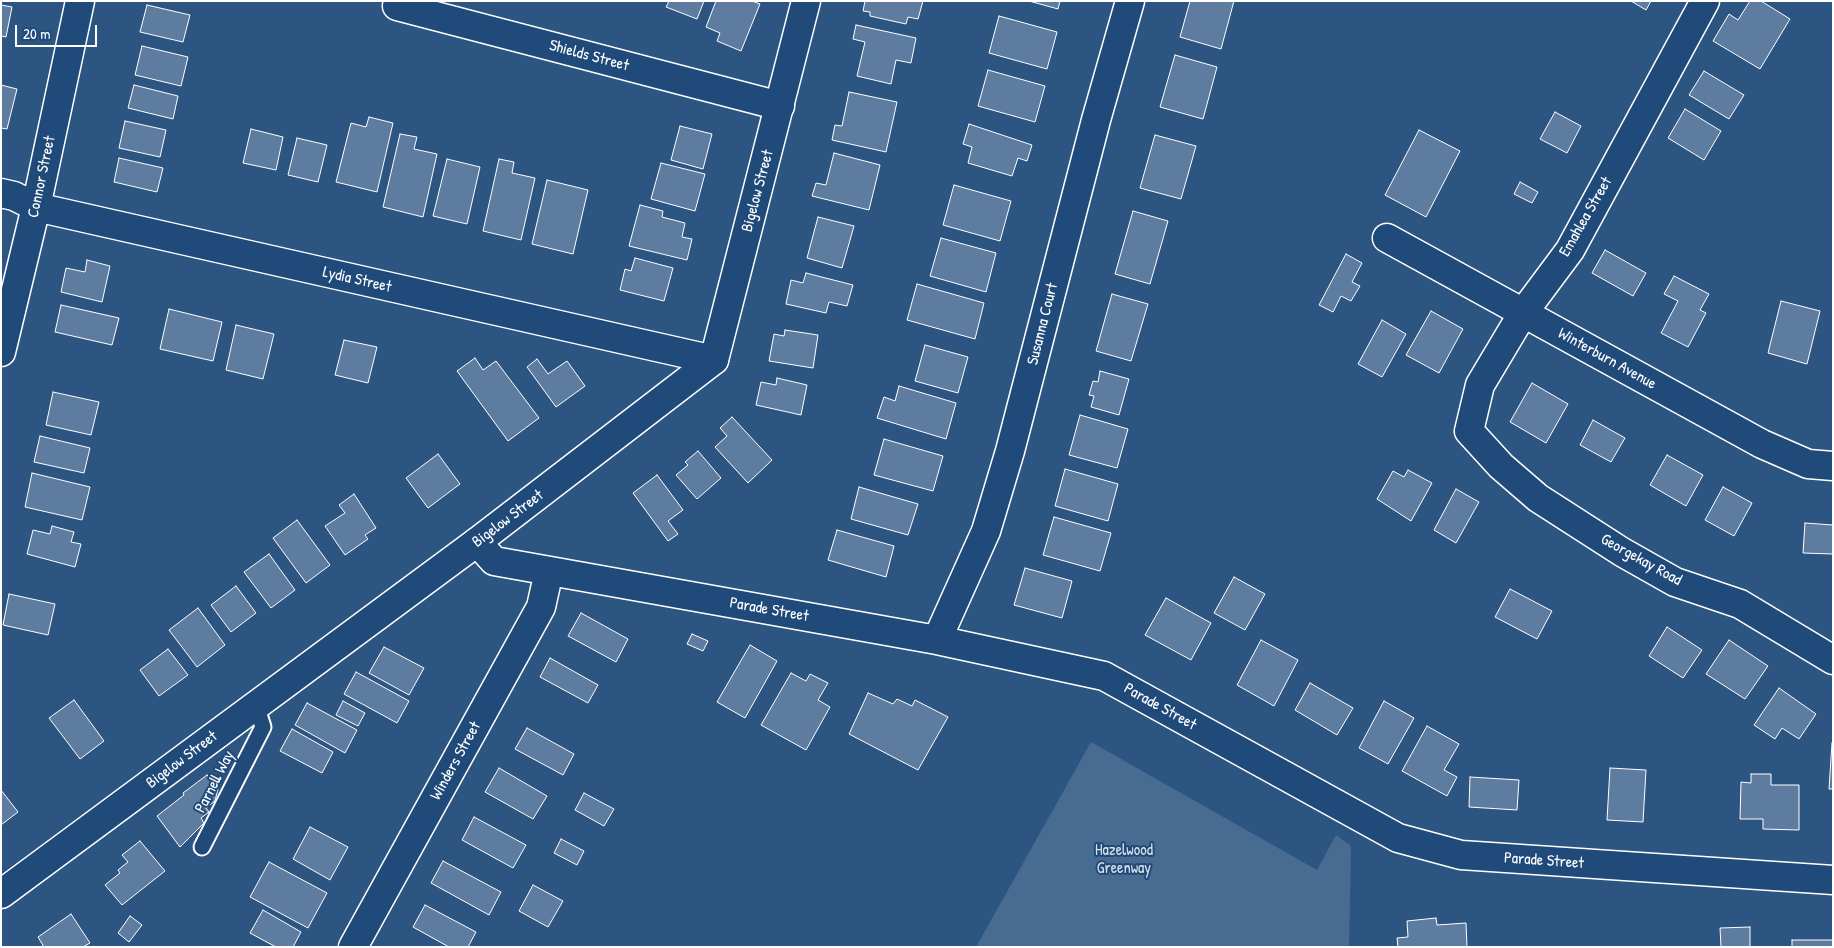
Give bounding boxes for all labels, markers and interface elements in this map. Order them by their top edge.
scale bar [18,15,100,47]
text: 20 m [23,23,50,44]
street label: Shields Street [547,36,631,76]
street label: Connor Street [24,134,60,220]
street label: Bigelow Street [738,148,778,234]
street label: Emahlea Street [1555,174,1617,260]
street label: Lydia Street [321,263,393,297]
street label: Susanna Court [1024,281,1062,367]
street label: Winterburn Avenue [1555,324,1659,394]
street label: Bigelow Street [469,486,547,552]
street label: Georgekay Road [1597,530,1685,590]
street label: Parade Street [728,594,810,626]
street label: Parade Street [1120,679,1200,735]
street label: Winders Street [427,719,485,803]
street label: Bigelow Street [143,727,221,793]
street label: Parnell Way [191,748,239,816]
park label: Hazelwood Greenway [1095,841,1153,879]
street label: Parade Street [1503,849,1585,873]

